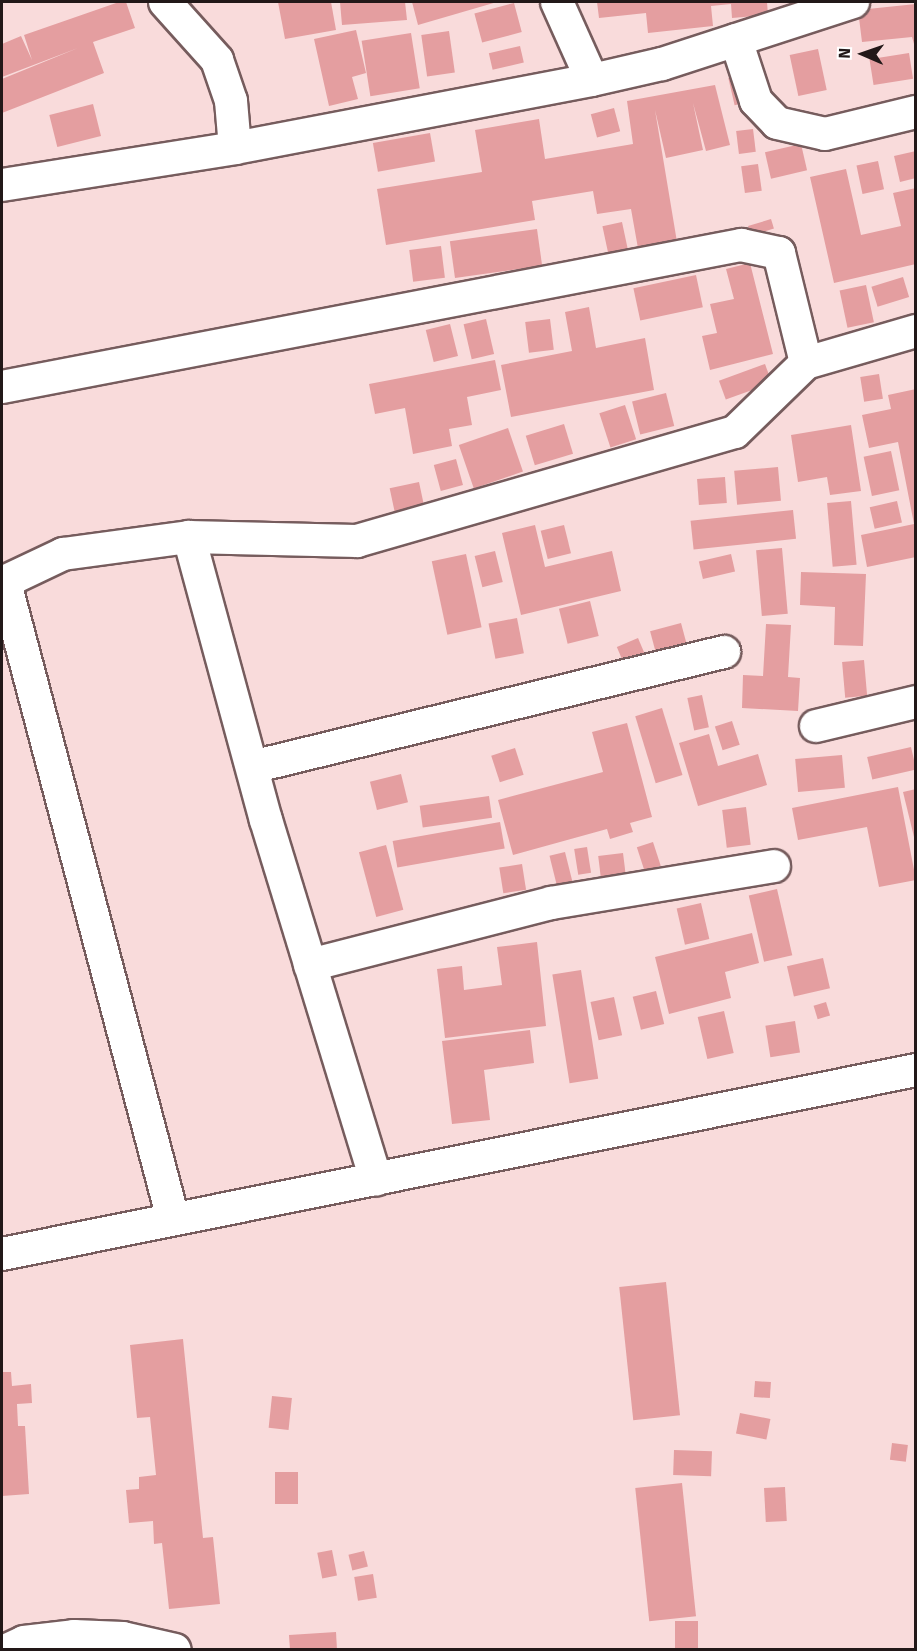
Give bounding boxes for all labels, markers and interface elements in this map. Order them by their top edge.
north arrow [833,24,893,84]
text: N [835,48,854,59]

